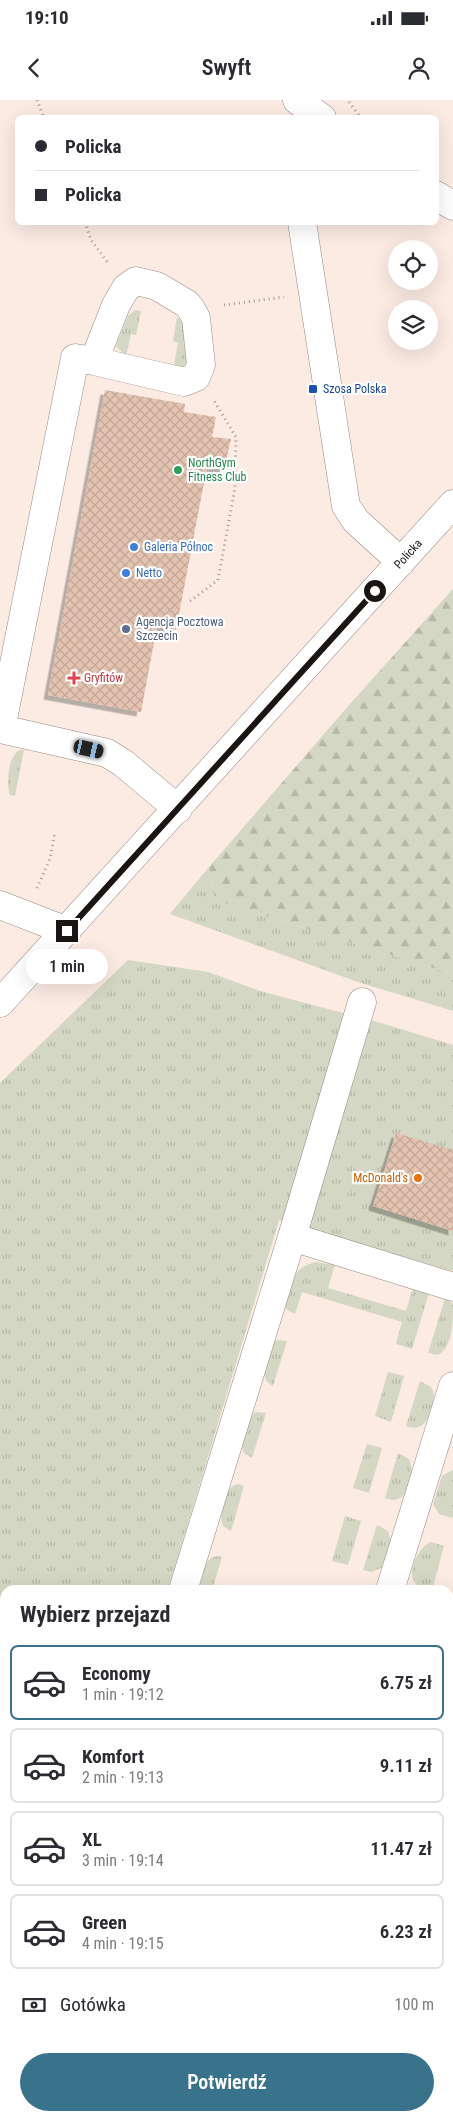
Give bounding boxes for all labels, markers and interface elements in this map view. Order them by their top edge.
text: 19:10 [25,6,69,29]
icon: back [20,54,48,82]
icon: person [405,54,433,82]
text: Swyft [202,55,251,80]
text: Policka [65,135,121,158]
text: Policka [65,183,121,206]
map controls [388,240,438,350]
button: locate [388,240,438,290]
button: layers [388,300,438,350]
place label: Szosa Polska [323,382,387,396]
marker: Szosa Polska [307,383,319,395]
place label: NorthGym Fitness Club [188,456,247,484]
marker: NorthGym Fitness Club [172,464,184,476]
street label: Policka [391,536,425,572]
place label: Galeria Północ [144,540,214,554]
marker: Galeria Północ [128,541,140,553]
place label: Netto [136,566,162,580]
marker: Netto [120,567,132,579]
route start [364,580,386,602]
place label: Agencja Pocztowa Szczecin [136,615,224,643]
marker: Agencja Pocztowa Szczecin [120,623,132,635]
place label: Gryfitów [84,671,123,685]
marker: Gryfitów [68,672,80,684]
car [72,738,105,760]
route end [56,920,78,942]
callout: 1 min [26,948,108,984]
text: 1 min [49,957,85,976]
place label: McDonald's [353,1171,408,1185]
marker: McDonald's [412,1172,424,1184]
text: Wybierz przejazd [20,1602,170,1627]
icon: car [22,1660,67,1705]
text: Economy [82,1662,151,1685]
text: 6.75 zł [380,1671,432,1694]
text: 1 min · 19:12 [82,1685,164,1704]
icon: car [22,1743,67,1788]
text: Komfort [82,1745,144,1768]
text: 9.11 zł [380,1754,432,1777]
text: 2 min · 19:13 [82,1768,164,1787]
icon: car [22,1826,67,1871]
text: XL [82,1828,102,1851]
text: 11.47 zł [370,1837,432,1860]
text: 3 min · 19:14 [82,1851,164,1870]
icon: car [22,1909,67,1954]
text: Green [82,1911,127,1934]
text: 6.23 zł [380,1920,432,1943]
text: 4 min · 19:15 [82,1934,164,1953]
icon: cash [20,1991,48,2019]
text: Gotówka [60,1993,126,2016]
text: 100 m [395,1995,434,2014]
button: Potwierdź [20,2053,434,2111]

